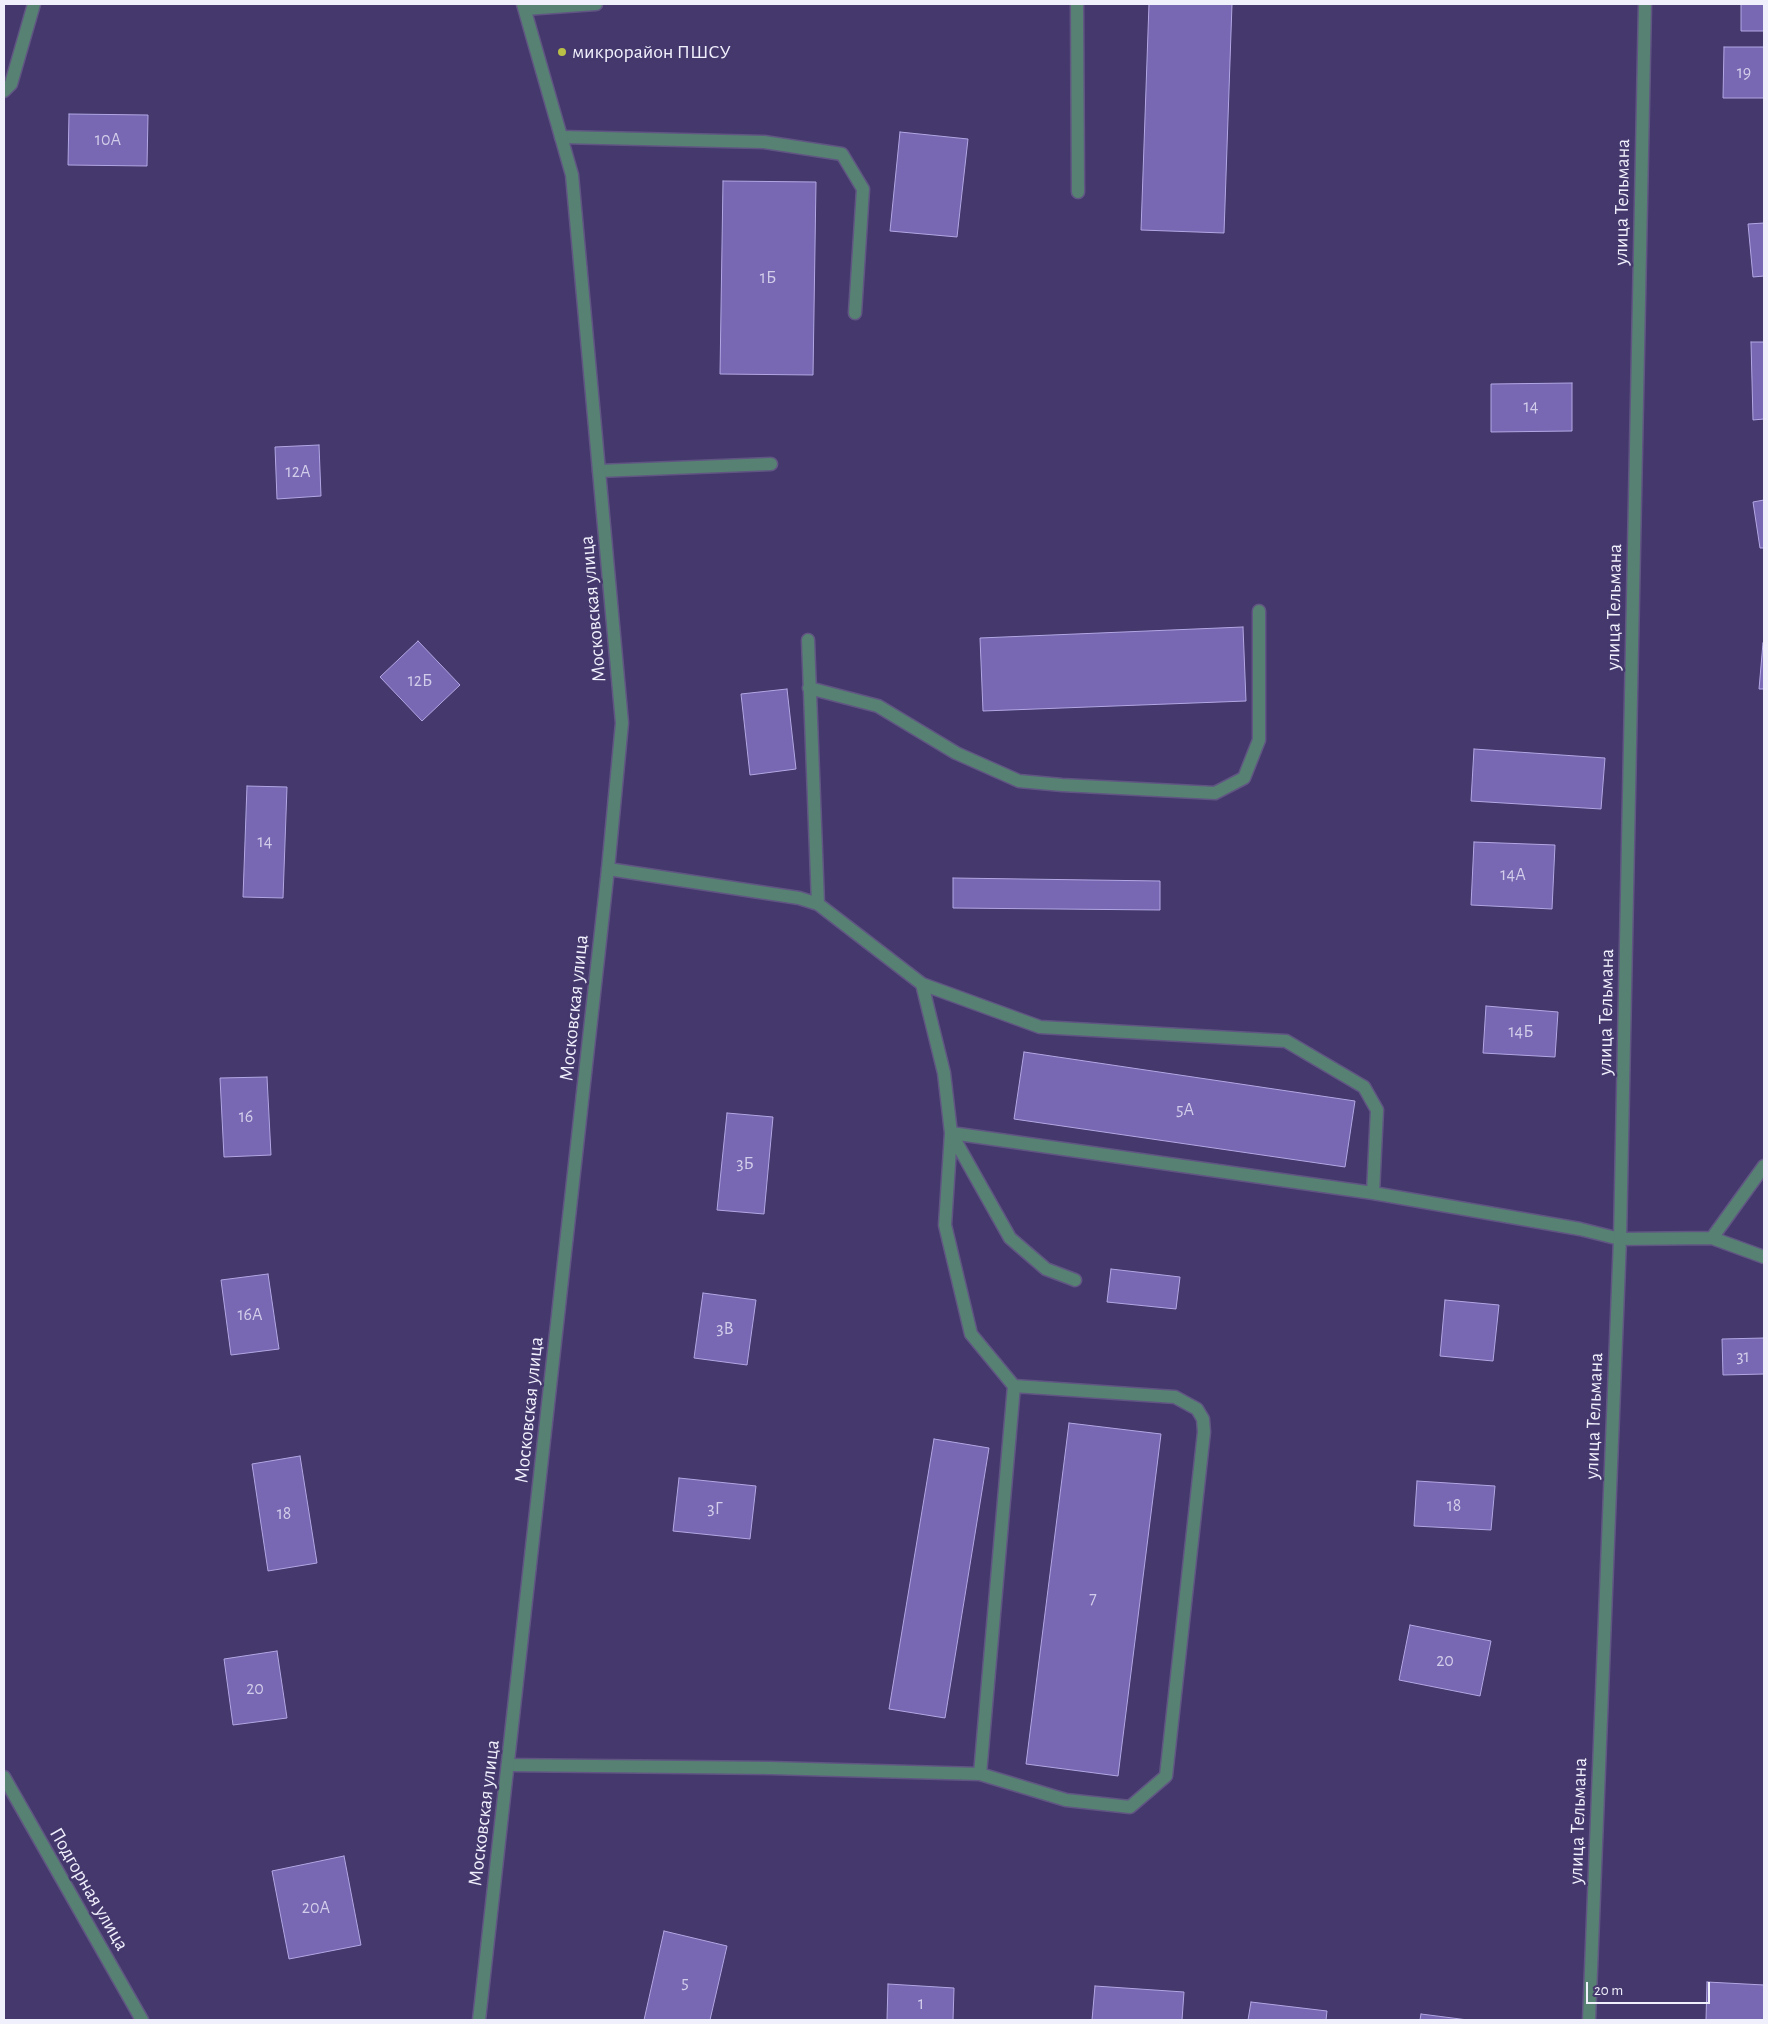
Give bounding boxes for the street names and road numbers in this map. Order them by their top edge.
street label: улица Тельмана [1609,138,1635,266]
street label: Московская улица [575,535,611,683]
street label: улица Тельмана [1601,543,1627,671]
street label: Московская улица [554,934,594,1082]
street label: улица Тельмана [1593,948,1619,1076]
street label: Московская улица [509,1336,549,1484]
street label: улица Тельмана [1580,1352,1608,1480]
street label: Московская улица [463,1739,505,1887]
street label: улица Тельмана [1564,1757,1592,1885]
street label: Подгорная улица [44,1823,134,1955]

